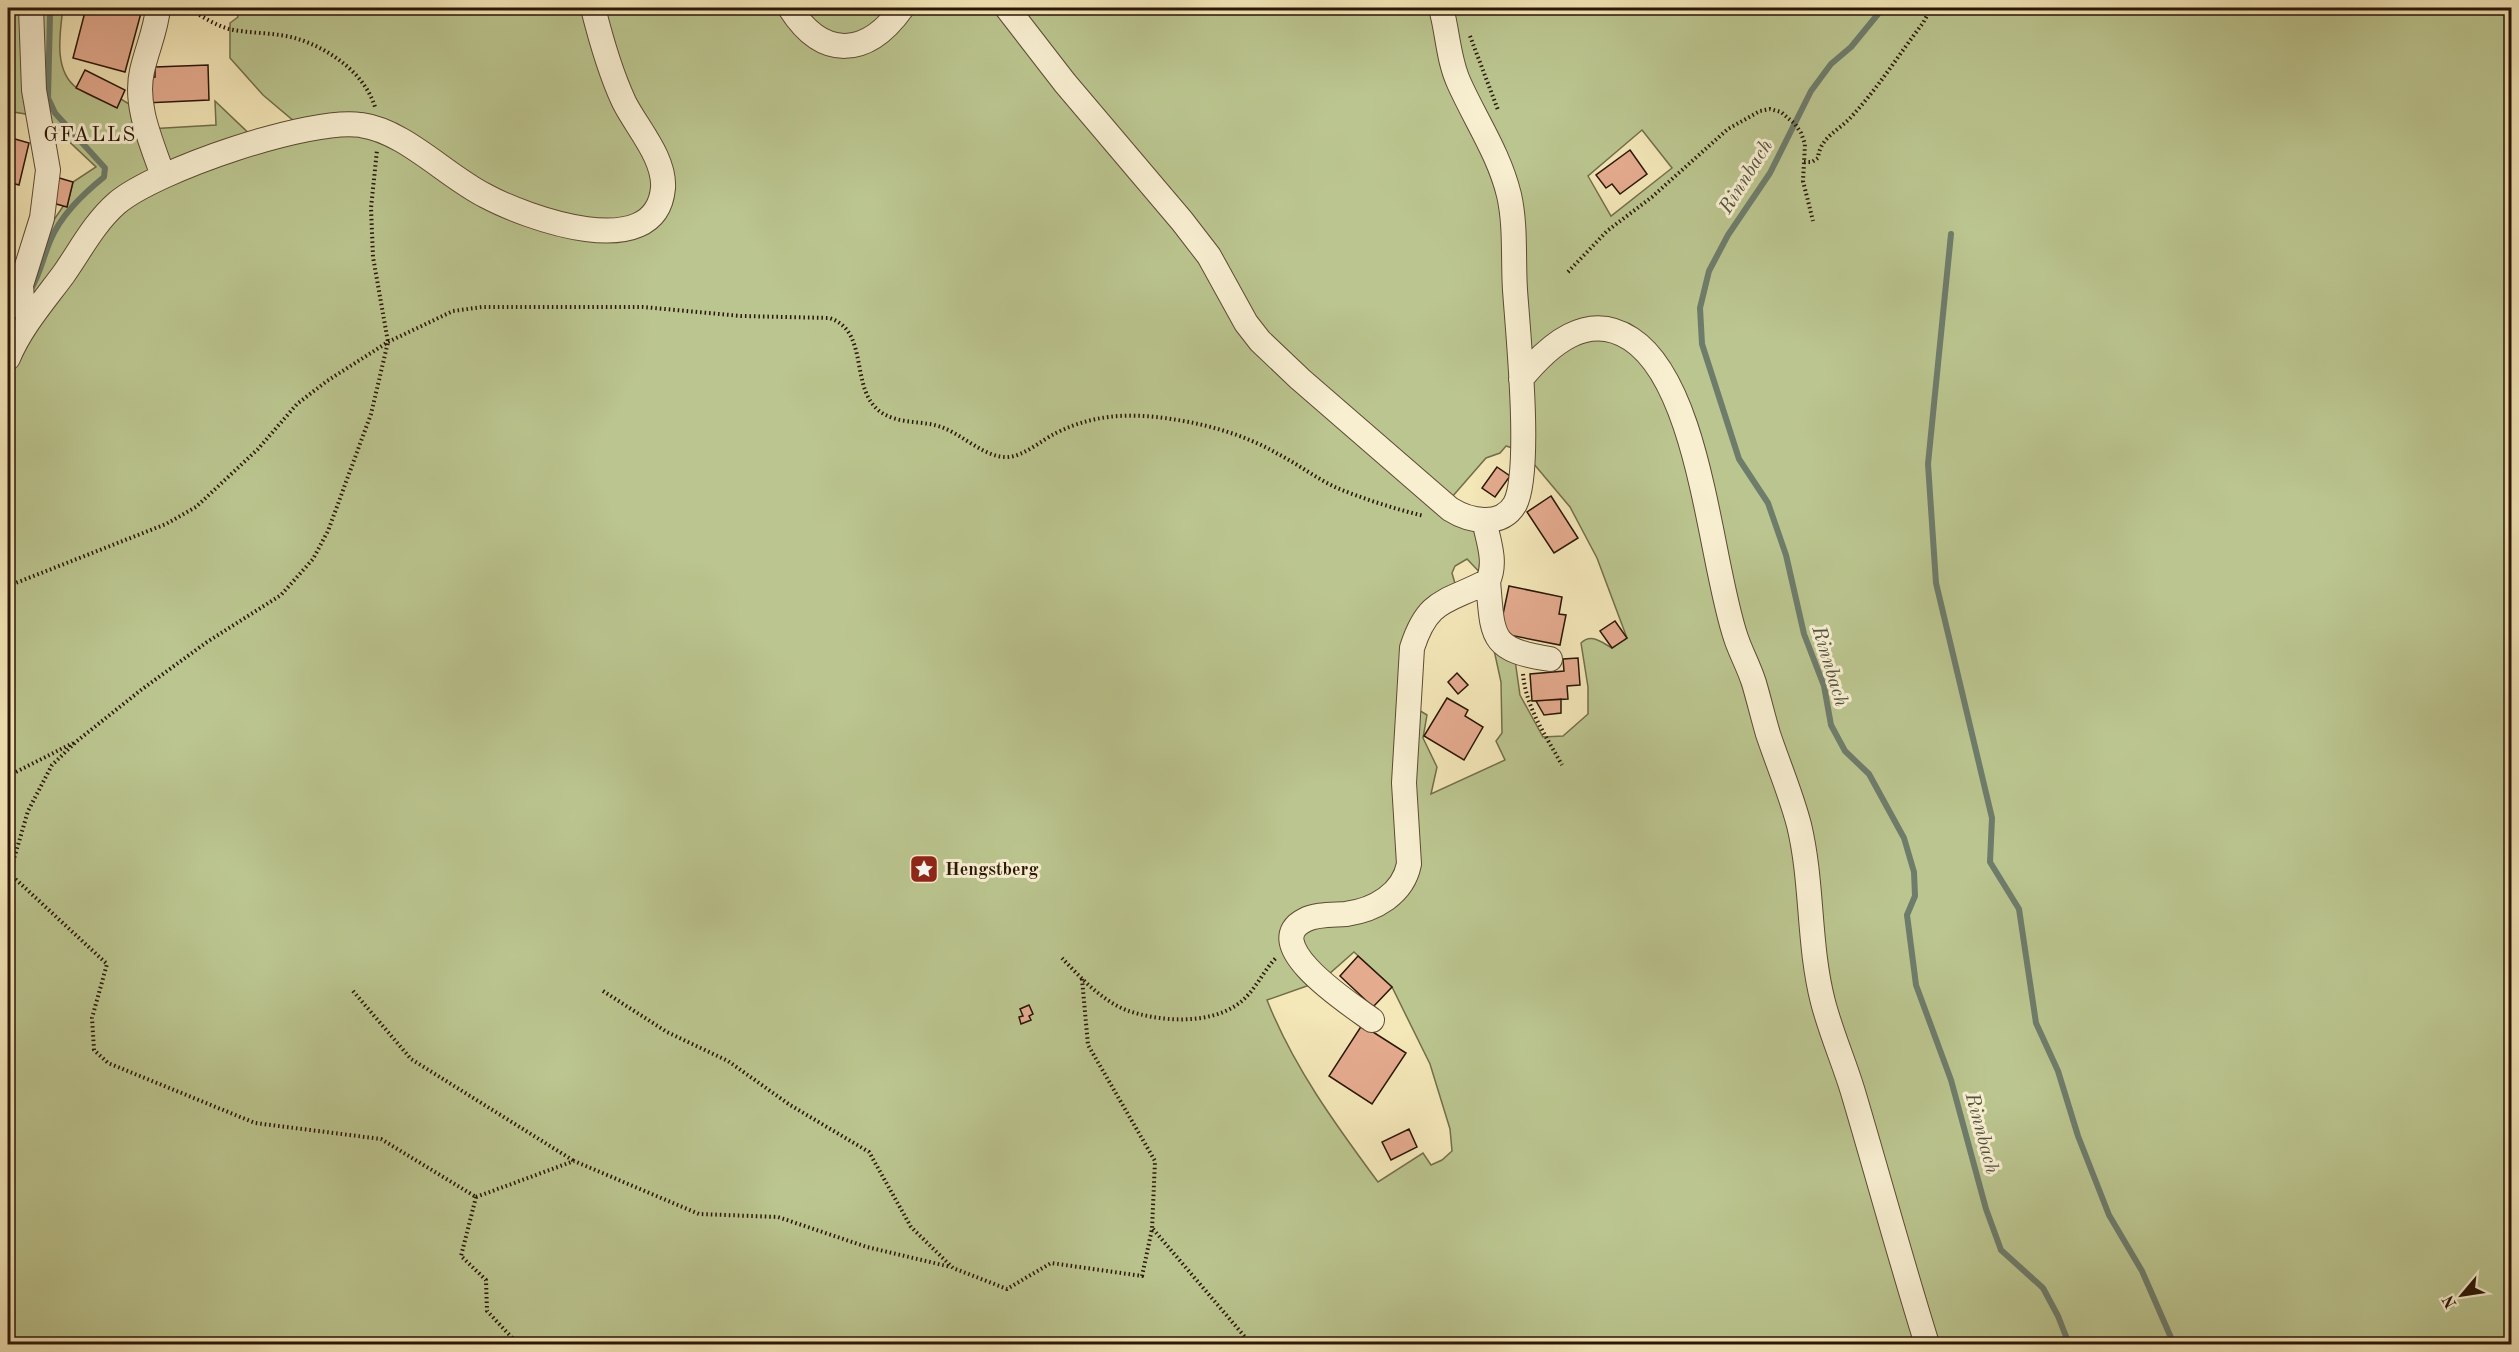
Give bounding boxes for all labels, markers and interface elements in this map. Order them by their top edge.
district label: GFALLS [43,125,137,146]
water label: Rinnbach [1716,137,1777,218]
water label: Rinnbach [1807,623,1851,709]
place icon: Hengstberg [908,853,940,885]
place label: Hengstberg [945,861,1038,879]
water label: Rinnbach [1960,1090,2001,1176]
north arrow [2432,1265,2492,1325]
text: N [2440,1291,2461,1311]

